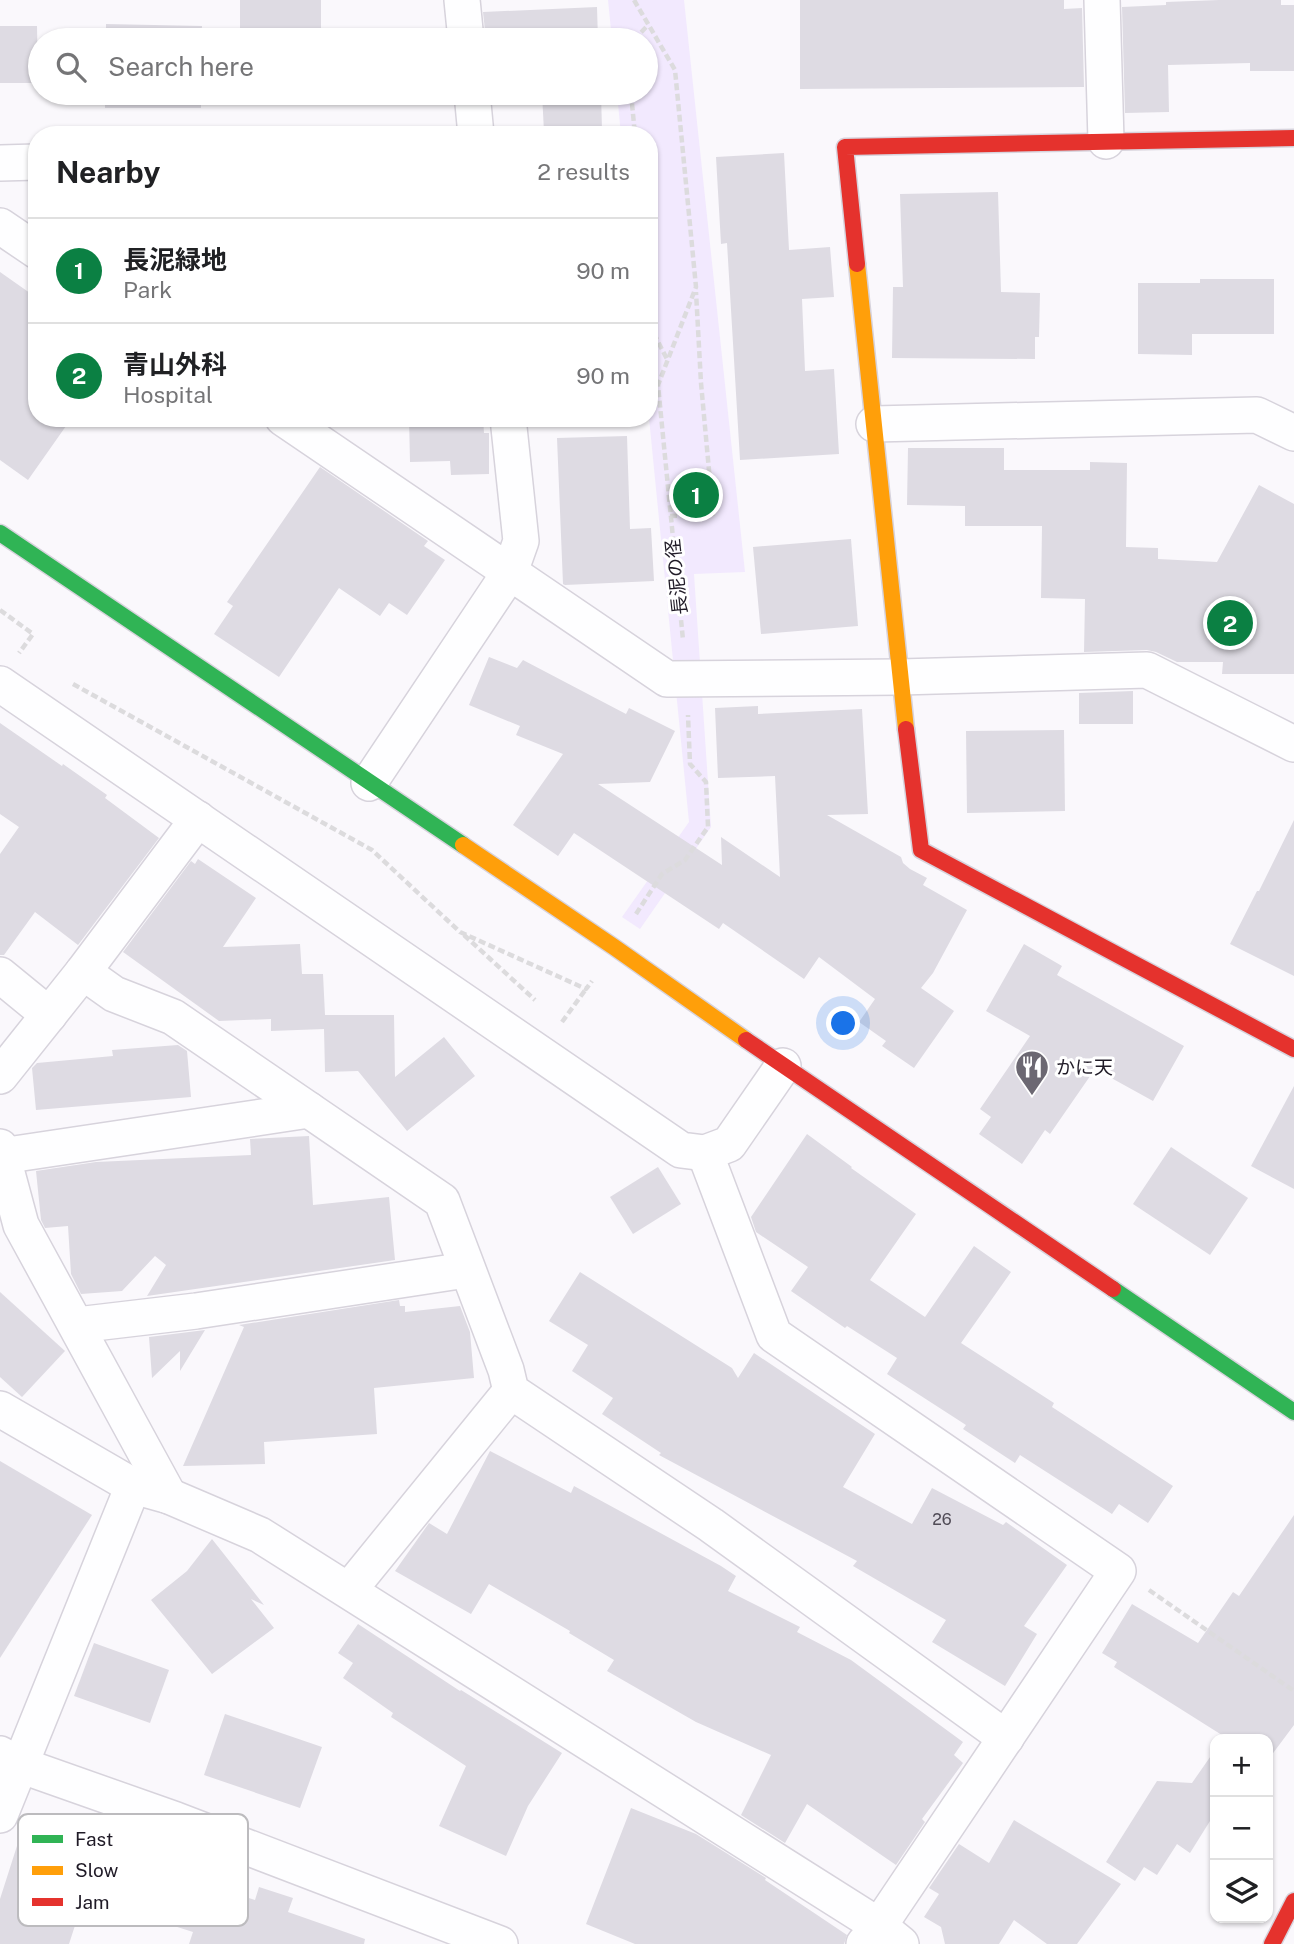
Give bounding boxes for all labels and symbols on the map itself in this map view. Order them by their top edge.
pin: 1 [673,469,719,521]
street label: 長泥の径 [661,538,691,616]
pin: 2 [1207,597,1253,649]
your location [826,1006,860,1040]
restaurant icon: かに天 [1013,1048,1051,1097]
place label: かに天 [1056,1056,1113,1078]
house number: 26 [932,1510,952,1529]
legend [18,1814,248,1926]
text: Fast [75,1828,113,1850]
text: Slow [75,1859,119,1881]
text: Jam [75,1891,109,1913]

